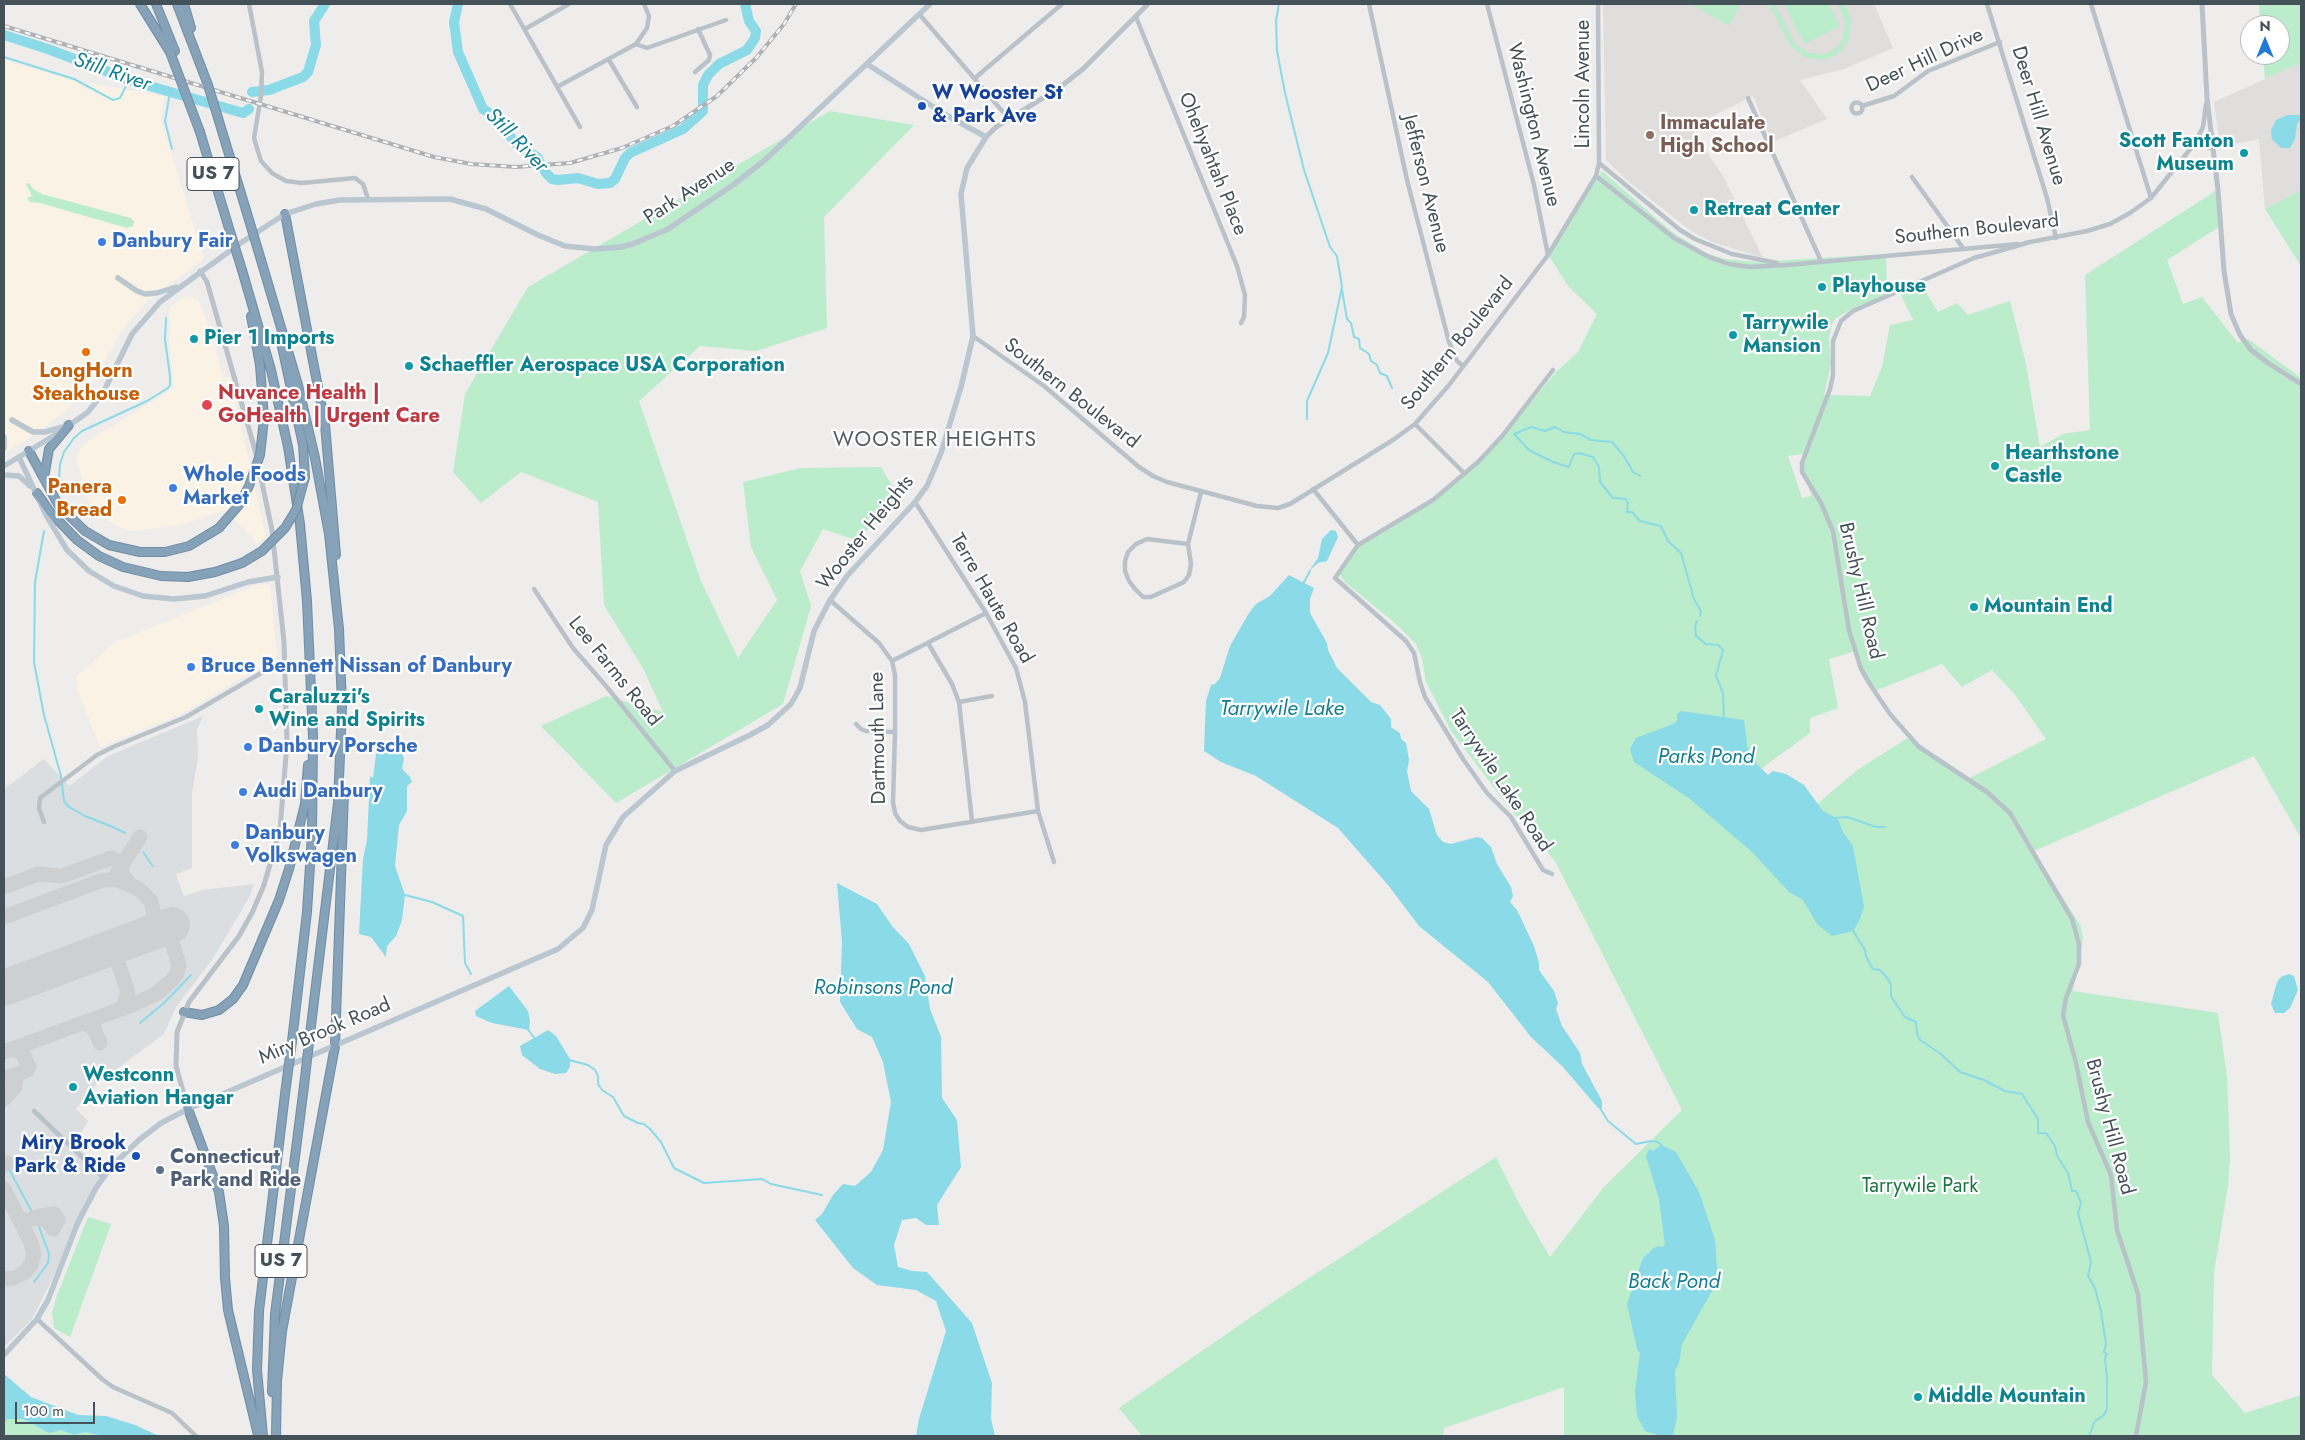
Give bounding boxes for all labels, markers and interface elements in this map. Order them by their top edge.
north arrow [2240,15,2290,65]
text: N [2259,16,2271,36]
street label: Lincoln Avenue [1572,20,1596,148]
street label: Deer Hill Drive [1863,23,1987,99]
street label: Washington Avenue [1501,41,1565,209]
street label: Deer Hill Avenue [2005,44,2071,188]
water label: Still River [70,48,154,98]
place label: W Wooster St & Park Ave [932,82,1063,129]
street label: Ohehyahtah Place [1172,89,1252,239]
marker: W Wooster St & Park Ave [916,100,928,112]
water label: Still River [479,104,553,178]
street label: Jefferson Avenue [1396,112,1454,256]
place label: Immaculate High School [1660,112,1774,159]
marker: Immaculate High School [1644,129,1656,141]
place label: Scott Fanton Museum [2119,130,2234,177]
marker: Scott Fanton Museum [2238,147,2250,159]
street label: Park Avenue [640,154,740,230]
road number: US 7 [187,157,239,190]
place label: Retreat Center [1704,198,1840,222]
marker: Retreat Center [1688,204,1700,216]
street label: Southern Boulevard [1894,209,2060,251]
place label: Danbury Fair [112,230,233,254]
marker: Danbury Fair [96,236,108,248]
street label: Southern Boulevard [1397,272,1519,416]
place label: Playhouse [1832,275,1926,299]
marker: Playhouse [1816,281,1828,293]
place label: Tarrywile Mansion [1743,312,1829,359]
place label: Pier 1 Imports [204,327,334,351]
marker: Tarrywile Mansion [1727,329,1739,341]
marker: Pier 1 Imports [188,333,200,345]
street label: Southern Boulevard [999,334,1143,454]
marker: LongHorn Steakhouse [80,346,92,358]
place label: Schaeffler Aerospace USA Corporation [419,354,785,378]
place label: LongHorn Steakhouse [32,360,140,407]
marker: Schaeffler Aerospace USA Corporation [403,360,415,372]
place label: Nuvance Health | GoHealth | Urgent Care [218,382,440,429]
marker: Nuvance Health | GoHealth | Urgent Care [200,398,214,412]
district label: WOOSTER HEIGHTS [831,428,1039,454]
place label: Hearthstone Castle [2005,442,2119,489]
marker: Hearthstone Castle [1989,460,2001,472]
place label: Whole Foods Market [183,464,306,511]
street label: Wooster Heights [812,471,920,595]
place label: Panera Bread [47,476,112,523]
marker: Whole Foods Market [167,482,179,494]
marker: Panera Bread [116,494,128,506]
street label: Brushy Hill Road [1833,520,1887,662]
street label: Terre Haute Road [944,530,1038,668]
place label: Mountain End [1984,595,2113,619]
marker: Mountain End [1968,601,1980,613]
street label: Lee Farms Road [562,612,666,732]
place label: Bruce Bennett Nissan of Danbury [201,655,512,679]
marker: Bruce Bennett Nissan of Danbury [185,661,197,673]
street label: Dartmouth Lane [866,671,892,805]
place label: Caraluzzi's Wine and Spirits [269,686,425,733]
water label: Tarrywile Lake [1220,697,1344,723]
marker: Caraluzzi's Wine and Spirits [253,703,265,715]
street label: Tarrywile Lake Road [1443,705,1557,857]
place label: Danbury Porsche [258,735,418,759]
marker: Danbury Porsche [242,741,254,753]
water label: Parks Pond [1658,745,1754,771]
place label: Audi Danbury [253,780,383,804]
marker: Audi Danbury [237,786,249,798]
place label: Danbury Volkswagen [245,822,357,869]
marker: Danbury Volkswagen [229,839,241,851]
water label: Robinsons Pond [814,976,952,1002]
street label: Miry Brook Road [255,993,395,1071]
street label: Brushy Hill Road [2079,1056,2139,1198]
place label: Westconn Aviation Hangar [83,1064,234,1111]
marker: Westconn Aviation Hangar [67,1081,79,1093]
place label: Miry Brook Park & Ride [14,1132,126,1179]
place label: Connecticut Park and Ride [170,1146,301,1193]
marker: Miry Brook Park & Ride [130,1150,142,1162]
marker: Connecticut Park and Ride [154,1164,166,1176]
park label: Tarrywile Park [1862,1175,1978,1199]
road number: US 7 [255,1244,307,1278]
water label: Back Pond [1628,1270,1720,1296]
place label: Middle Mountain [1928,1385,2086,1409]
marker: Middle Mountain [1912,1391,1924,1403]
scale bar [18,1392,98,1424]
text: 100 m [23,1400,64,1422]

